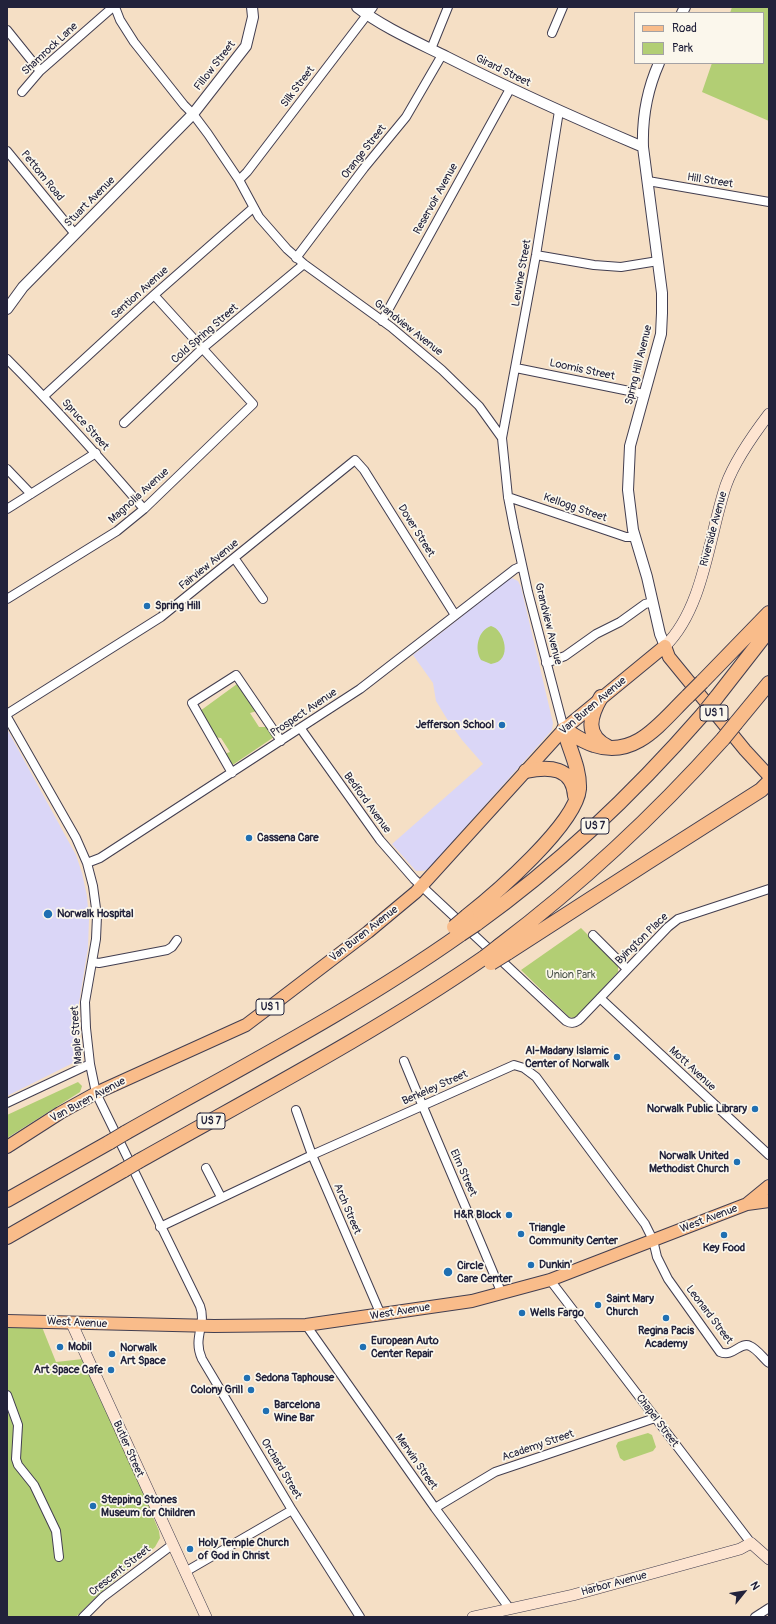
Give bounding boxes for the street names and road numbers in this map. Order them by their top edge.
street label: Shamrock Lane [19,20,81,78]
street label: Fillow Street [192,39,238,93]
street label: Girard Street [473,52,533,90]
street label: Silk Street [278,64,318,110]
street label: Orange Street [339,122,389,182]
street label: Pettom Road [18,148,66,204]
street label: Reservoir Avenue [411,161,461,237]
street label: Hill Street [686,171,734,191]
street label: Stuart Avenue [62,174,118,230]
street label: Leuvine Street [510,238,534,308]
street label: Sention Avenue [109,264,171,322]
street label: Grandview Avenue [371,297,445,359]
street label: Cold Spring Street [169,301,241,367]
street label: Spring Hill Avenue [623,324,655,406]
street label: Loomis Street [548,357,616,383]
street label: Spruce Street [59,397,111,453]
street label: Magnolia Avenue [106,465,172,527]
street label: Riverside Avenue [698,490,730,568]
street label: Kellogg Street [541,491,609,525]
street label: Dover Street [395,502,437,560]
street label: Fairview Avenue [177,537,241,593]
street label: Grandview Avenue [531,582,565,666]
street label: Van Buren Avenue [557,674,629,738]
street label: Prospect Avenue [268,686,340,740]
road number: US 1 [700,705,728,721]
street label: Bedford Avenue [340,770,394,836]
road number: US 7 [581,818,609,834]
street label: Van Buren Avenue [327,903,401,965]
street label: Byington Place [613,911,671,967]
road number: US 1 [256,999,284,1015]
street label: Maple Street [68,1005,86,1065]
street label: Mott Avenue [666,1044,718,1094]
street label: Berkeley Street [400,1068,470,1108]
street label: Van Buren Avenue [48,1075,128,1125]
road number: US 7 [197,1113,225,1129]
street label: Elm Street [447,1147,479,1199]
street label: Arch Street [330,1182,364,1236]
street label: West Avenue [678,1202,740,1236]
street label: Leonard Street [683,1283,735,1347]
street label: West Avenue [369,1301,431,1323]
street label: West Avenue [47,1315,107,1331]
street label: Chapel Street [633,1392,681,1450]
street label: Butler Street [110,1419,146,1479]
street label: Academy Street [500,1427,576,1465]
street label: Merwin Street [392,1432,440,1492]
street label: Orchard Street [258,1436,304,1502]
street label: Crescent Street [87,1543,153,1599]
street label: Harbor Avenue [580,1569,648,1599]

